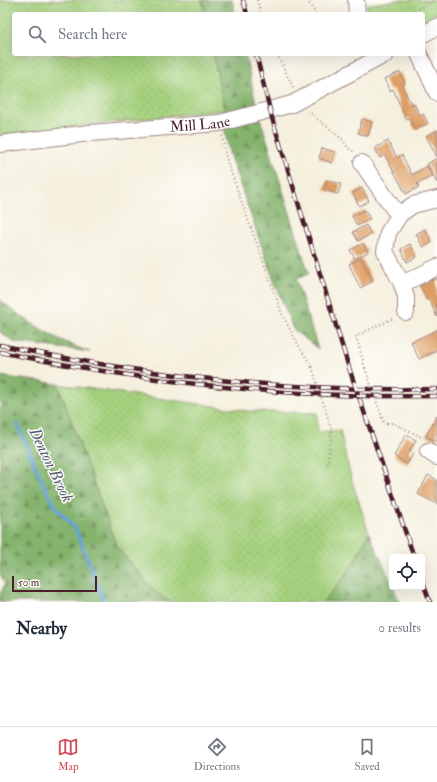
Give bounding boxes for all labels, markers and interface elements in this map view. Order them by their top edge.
search box [12,12,425,56]
icon: search [26,23,48,45]
text: Search here [58,25,127,44]
street label: Mill Lane [169,111,232,136]
water label: Denton Brook [24,424,78,506]
map controls [389,554,425,590]
button: locate [389,554,425,590]
scale bar [12,574,97,593]
text: 50 m [18,576,39,589]
text: Nearby [16,618,67,639]
text: 0 results [378,620,421,636]
tab: Map [57,736,79,773]
tab: Directions [194,736,240,773]
tab: Saved [355,736,380,773]

